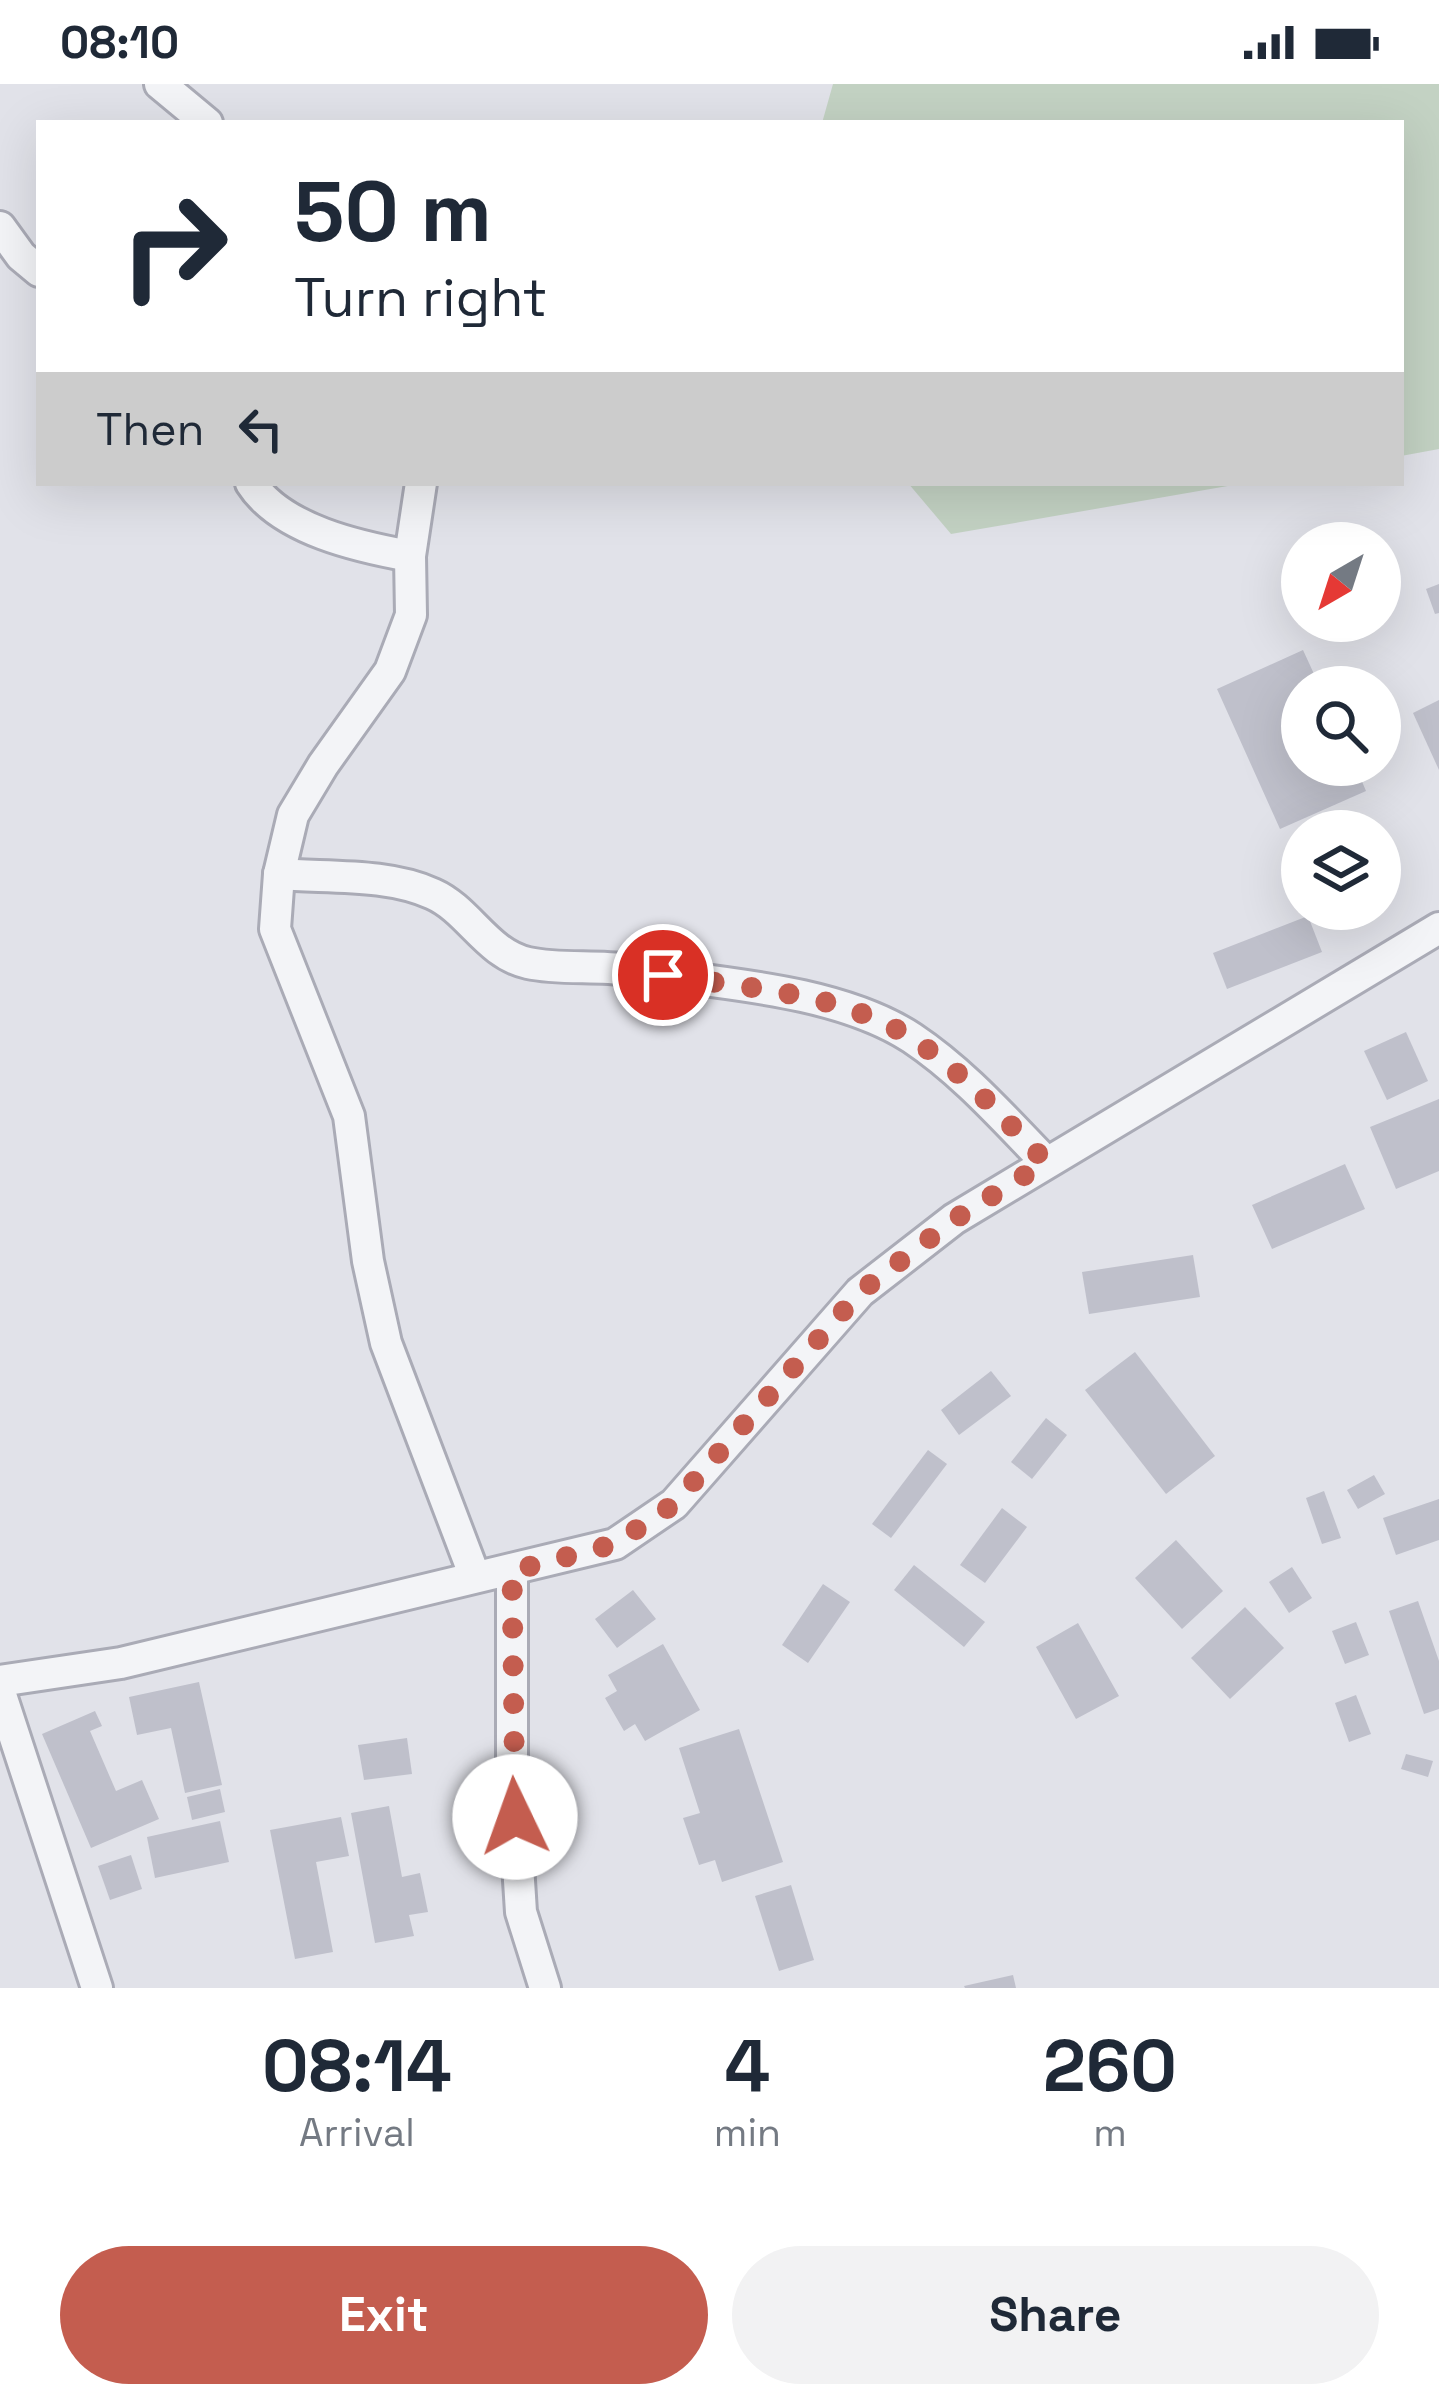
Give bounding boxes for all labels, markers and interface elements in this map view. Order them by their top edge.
text: 08:10 [60,14,179,71]
text: 50 m [294,158,492,266]
icon: right [96,168,252,324]
text: Turn right [294,263,547,332]
icon: left [228,396,294,462]
text: Then [96,401,204,458]
north arrow [1281,522,1401,642]
map controls [1281,522,1401,930]
button: search [1281,666,1401,786]
button: layers [1281,810,1401,930]
pin [612,924,714,1026]
icon: arrive [630,942,696,1008]
position arrow [452,1754,578,1880]
text: 08:14 [262,2020,452,2112]
text: 4 [724,2020,770,2112]
text: 260 [1043,2020,1177,2112]
text: Arrival [299,2108,415,2157]
text: min [714,2108,781,2157]
text: m [1093,2108,1127,2157]
button: Exit [60,2246,708,2384]
button: Share [732,2246,1379,2384]

